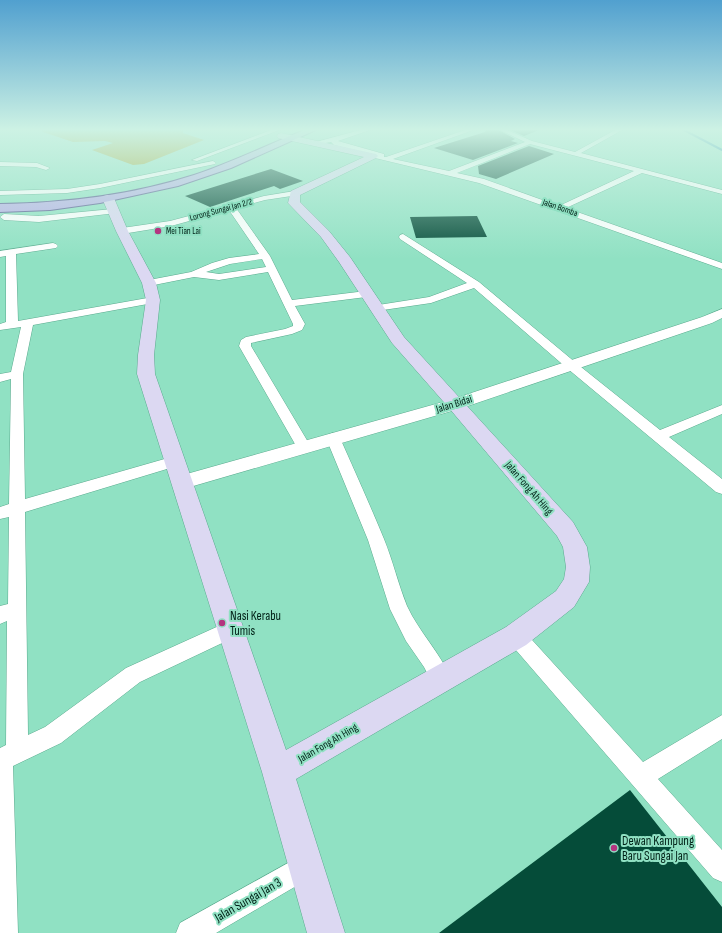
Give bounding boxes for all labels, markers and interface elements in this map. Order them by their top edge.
street label: Lorong Sungai Jan 2/2 [189,196,254,224]
street label: Jalan Bomba [540,197,579,219]
marker: Mei Tian Lai [153,226,163,236]
place label: Mei Tian Lai [166,226,201,237]
street label: Jalan Bidai [433,392,474,416]
street label: Jalan Fong Ah Hing [502,458,556,518]
place label: Nasi Kerabu Tumis [230,608,281,639]
marker: Nasi Kerabu Tumis [217,618,227,628]
street label: Jalan Fong Ah Hing [295,720,361,766]
place label: Dewan Kampung Baru Sungai Jan [622,833,694,864]
marker: Dewan Kampung Baru Sungai Jan [609,843,619,853]
street label: Jalan Sungai Jan 3 [211,874,284,926]

